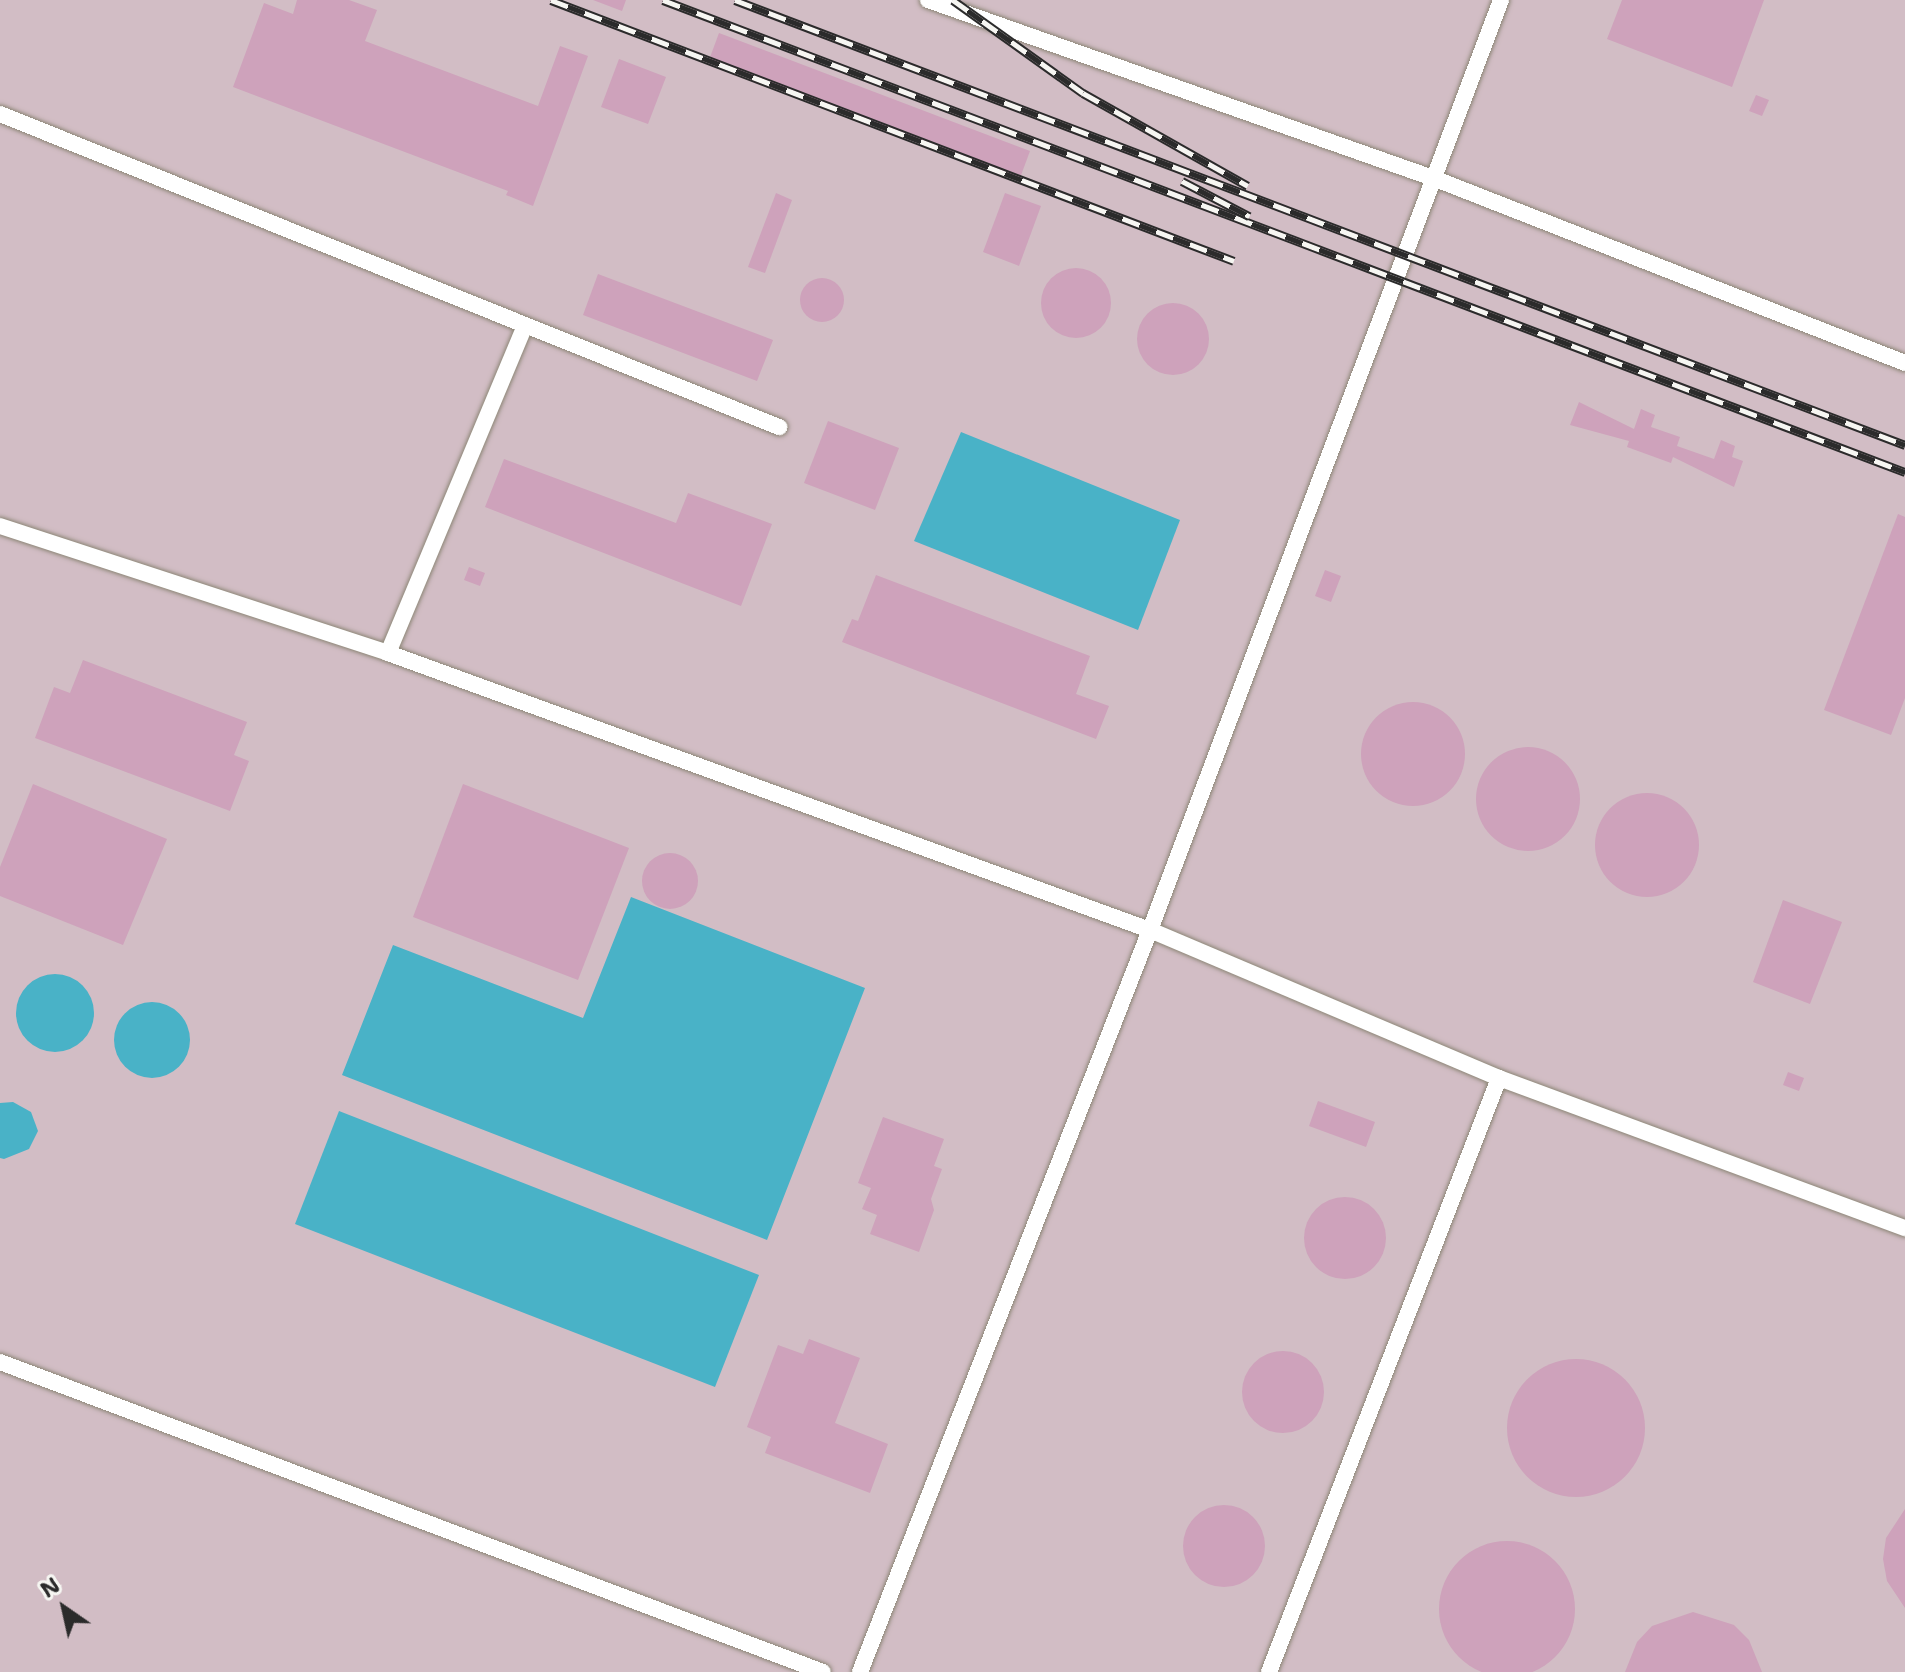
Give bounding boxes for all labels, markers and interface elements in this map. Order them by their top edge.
north arrow [24,1568,104,1648]
text: N [35,1571,66,1605]

